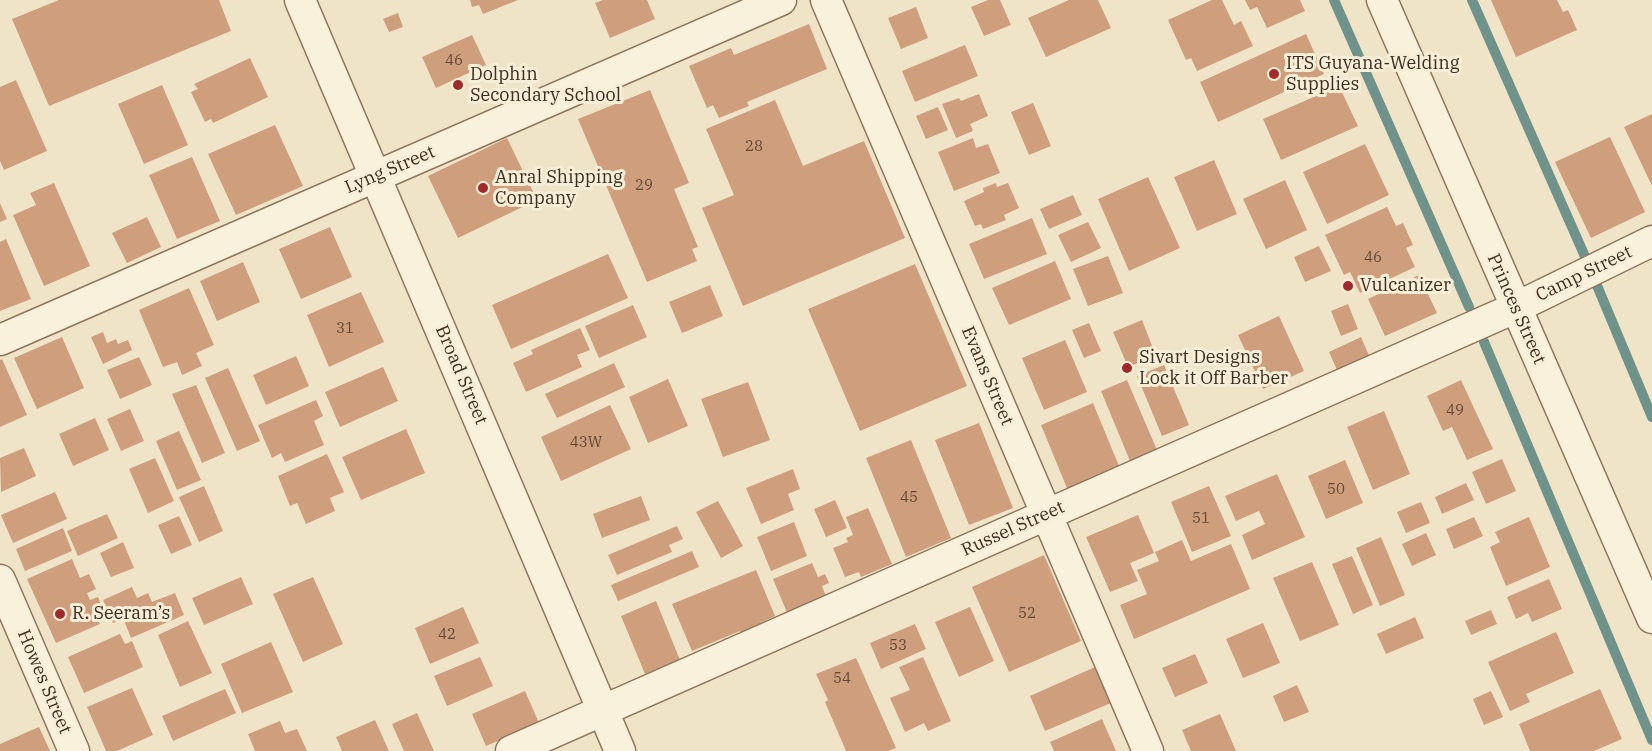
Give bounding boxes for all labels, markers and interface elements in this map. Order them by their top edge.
house number: 46 [445,52,463,70]
place label: ITS Guyana-Welding Supplies [1286,53,1459,96]
place label: Dolphin Secondary School [470,64,621,106]
marker: ITS Guyana-Welding Supplies [1267,67,1281,81]
marker: Dolphin Secondary School [451,78,465,92]
house number: 28 [745,138,763,156]
street label: Lyng Street [342,141,438,199]
place label: Anral Shipping Company [495,167,623,210]
house number: 29 [635,177,653,195]
marker: Anral Shipping Company [476,181,490,195]
street label: Camp Street [1532,241,1636,307]
house number: 46 [1364,249,1382,267]
street label: Princes Street [1482,250,1550,368]
place label: Vulcanizer [1360,275,1451,297]
marker: Vulcanizer [1341,279,1355,293]
house number: 31 [336,320,354,338]
street label: Broad Street [430,322,492,428]
street label: Evans Street [956,323,1018,429]
place label: Sivart Designs Lock it Off Barber [1139,347,1288,389]
marker: Sivart Designs Lock it Off Barber [1120,361,1134,375]
house number: 49 [1446,402,1464,420]
house number: 43W [570,434,602,452]
house number: 50 [1327,481,1345,499]
house number: 45 [900,489,918,507]
street label: Russel Street [958,497,1068,561]
house number: 51 [1192,510,1210,528]
place label: R. Seeram’s [72,603,170,625]
house number: 52 [1018,605,1036,623]
marker: R. Seeram’s [53,607,67,621]
house number: 42 [438,626,456,644]
street label: Howes Street [12,627,76,737]
house number: 53 [889,637,907,655]
house number: 54 [833,670,851,688]

